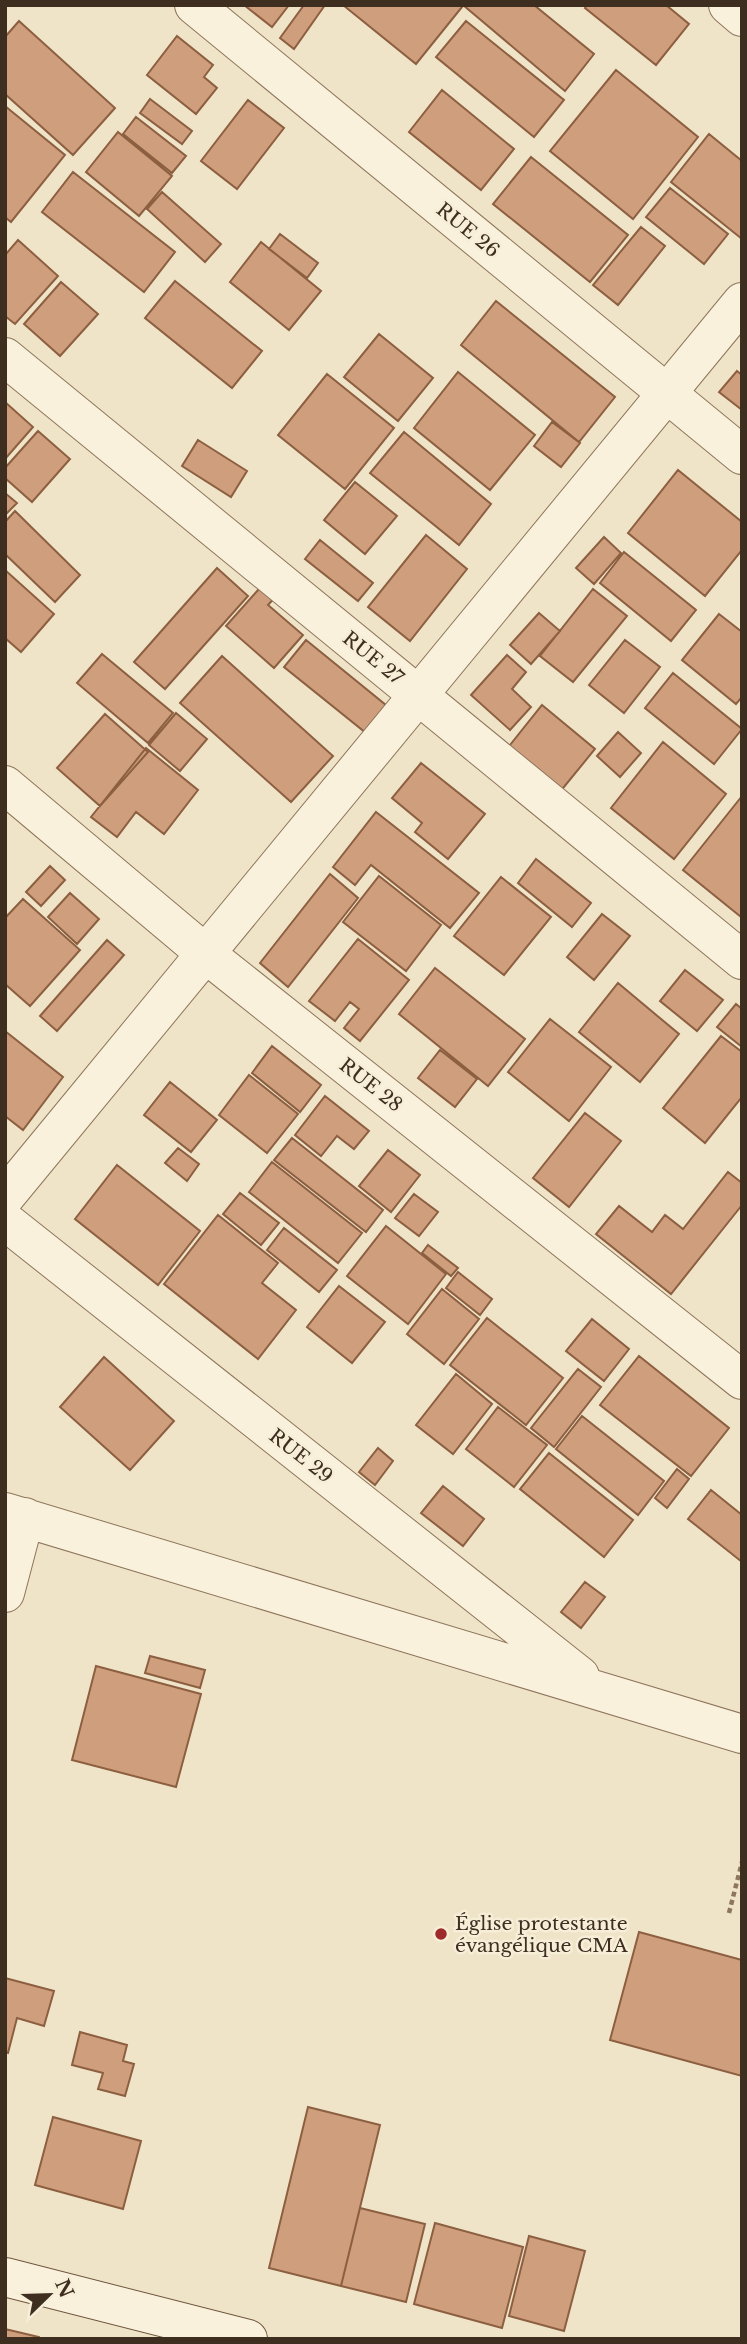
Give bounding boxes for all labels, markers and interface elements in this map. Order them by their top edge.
street label: RUE 26 [432,198,504,262]
street label: RUE 27 [338,627,408,690]
street label: RUE 28 [335,1053,407,1117]
street label: RUE 29 [265,1424,337,1488]
place label: Église protestante évangélique CMA [455,1912,628,1957]
marker: Église protestante évangélique CMA [433,1926,449,1942]
north arrow [14,2260,84,2330]
text: N [50,2276,78,2301]

